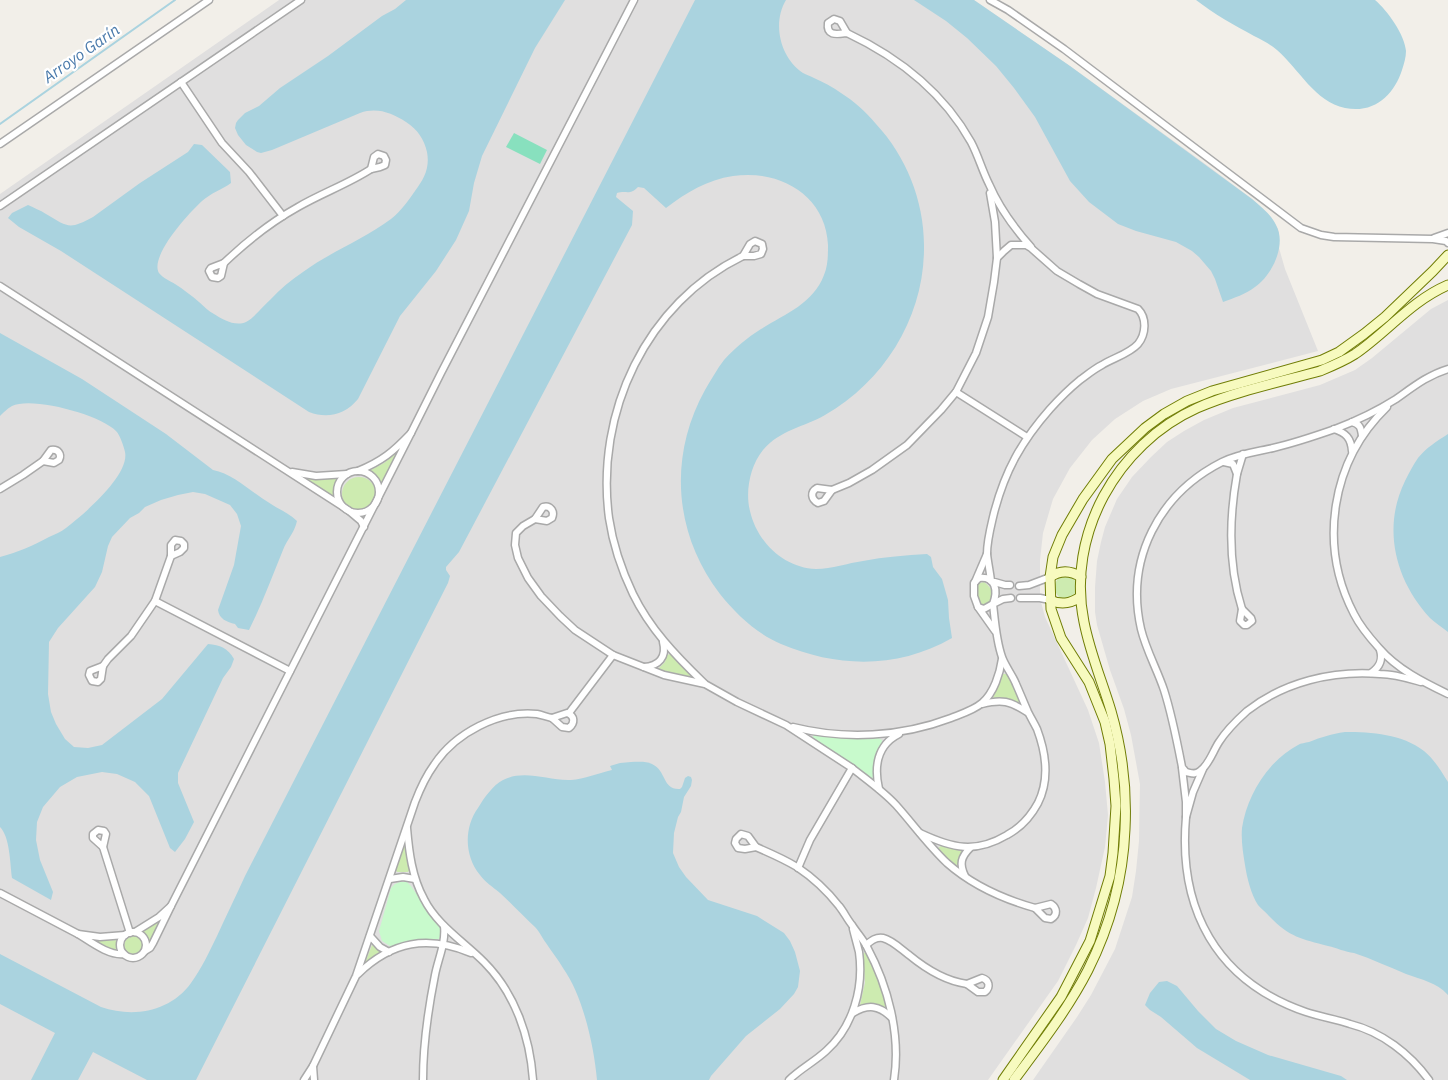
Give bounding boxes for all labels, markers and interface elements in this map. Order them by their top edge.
water label: Arroyo Garín [38,19,123,87]

